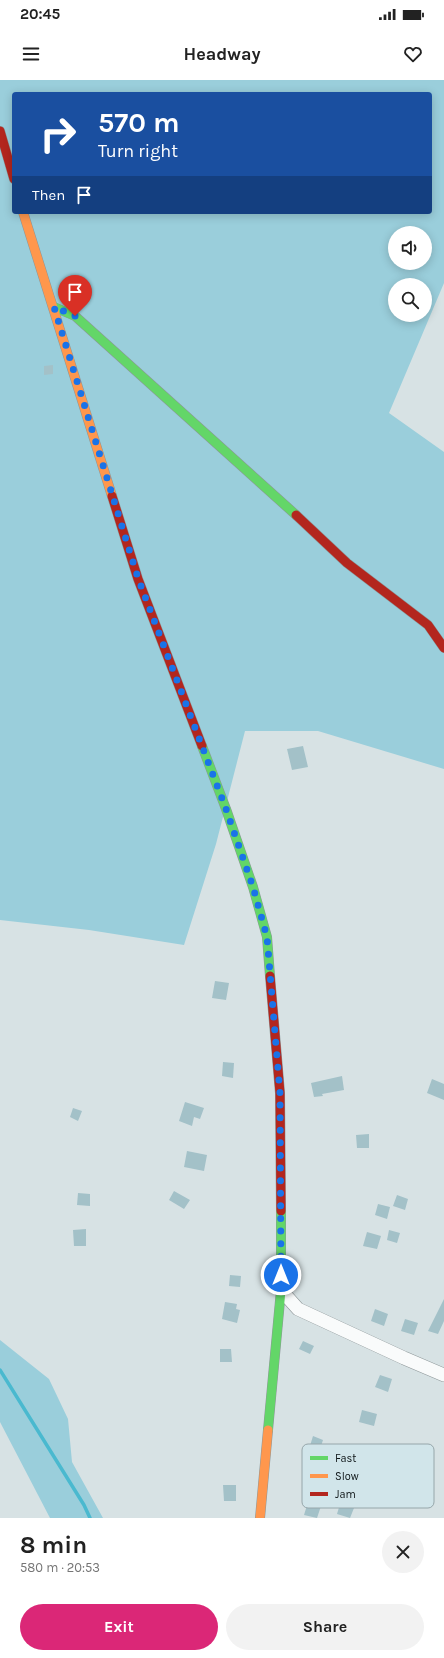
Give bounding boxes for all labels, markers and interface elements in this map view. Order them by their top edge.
text: 20:45 [20,5,60,23]
icon: menu [20,43,42,65]
text: Headway [183,43,261,65]
icon: heart [402,43,424,65]
text: 570 m [98,106,180,139]
icon: right [32,108,84,160]
text: Turn right [98,140,178,162]
icon: arrive [73,184,95,206]
text: Then [32,186,65,204]
map controls [388,226,432,322]
button: sound [388,226,432,270]
pin [58,275,92,316]
button: search [388,278,432,322]
icon: arrive [64,281,86,303]
position arrow [260,1254,302,1296]
legend [302,1444,434,1508]
text: Fast [335,1452,356,1465]
text: Slow [335,1470,359,1483]
text: Jam [335,1488,356,1501]
text: 8 min [20,1531,87,1559]
button: close [382,1531,424,1573]
text: 580 m · 20:53 [20,1560,100,1575]
button: Exit [20,1604,218,1650]
button: Share [226,1604,424,1650]

